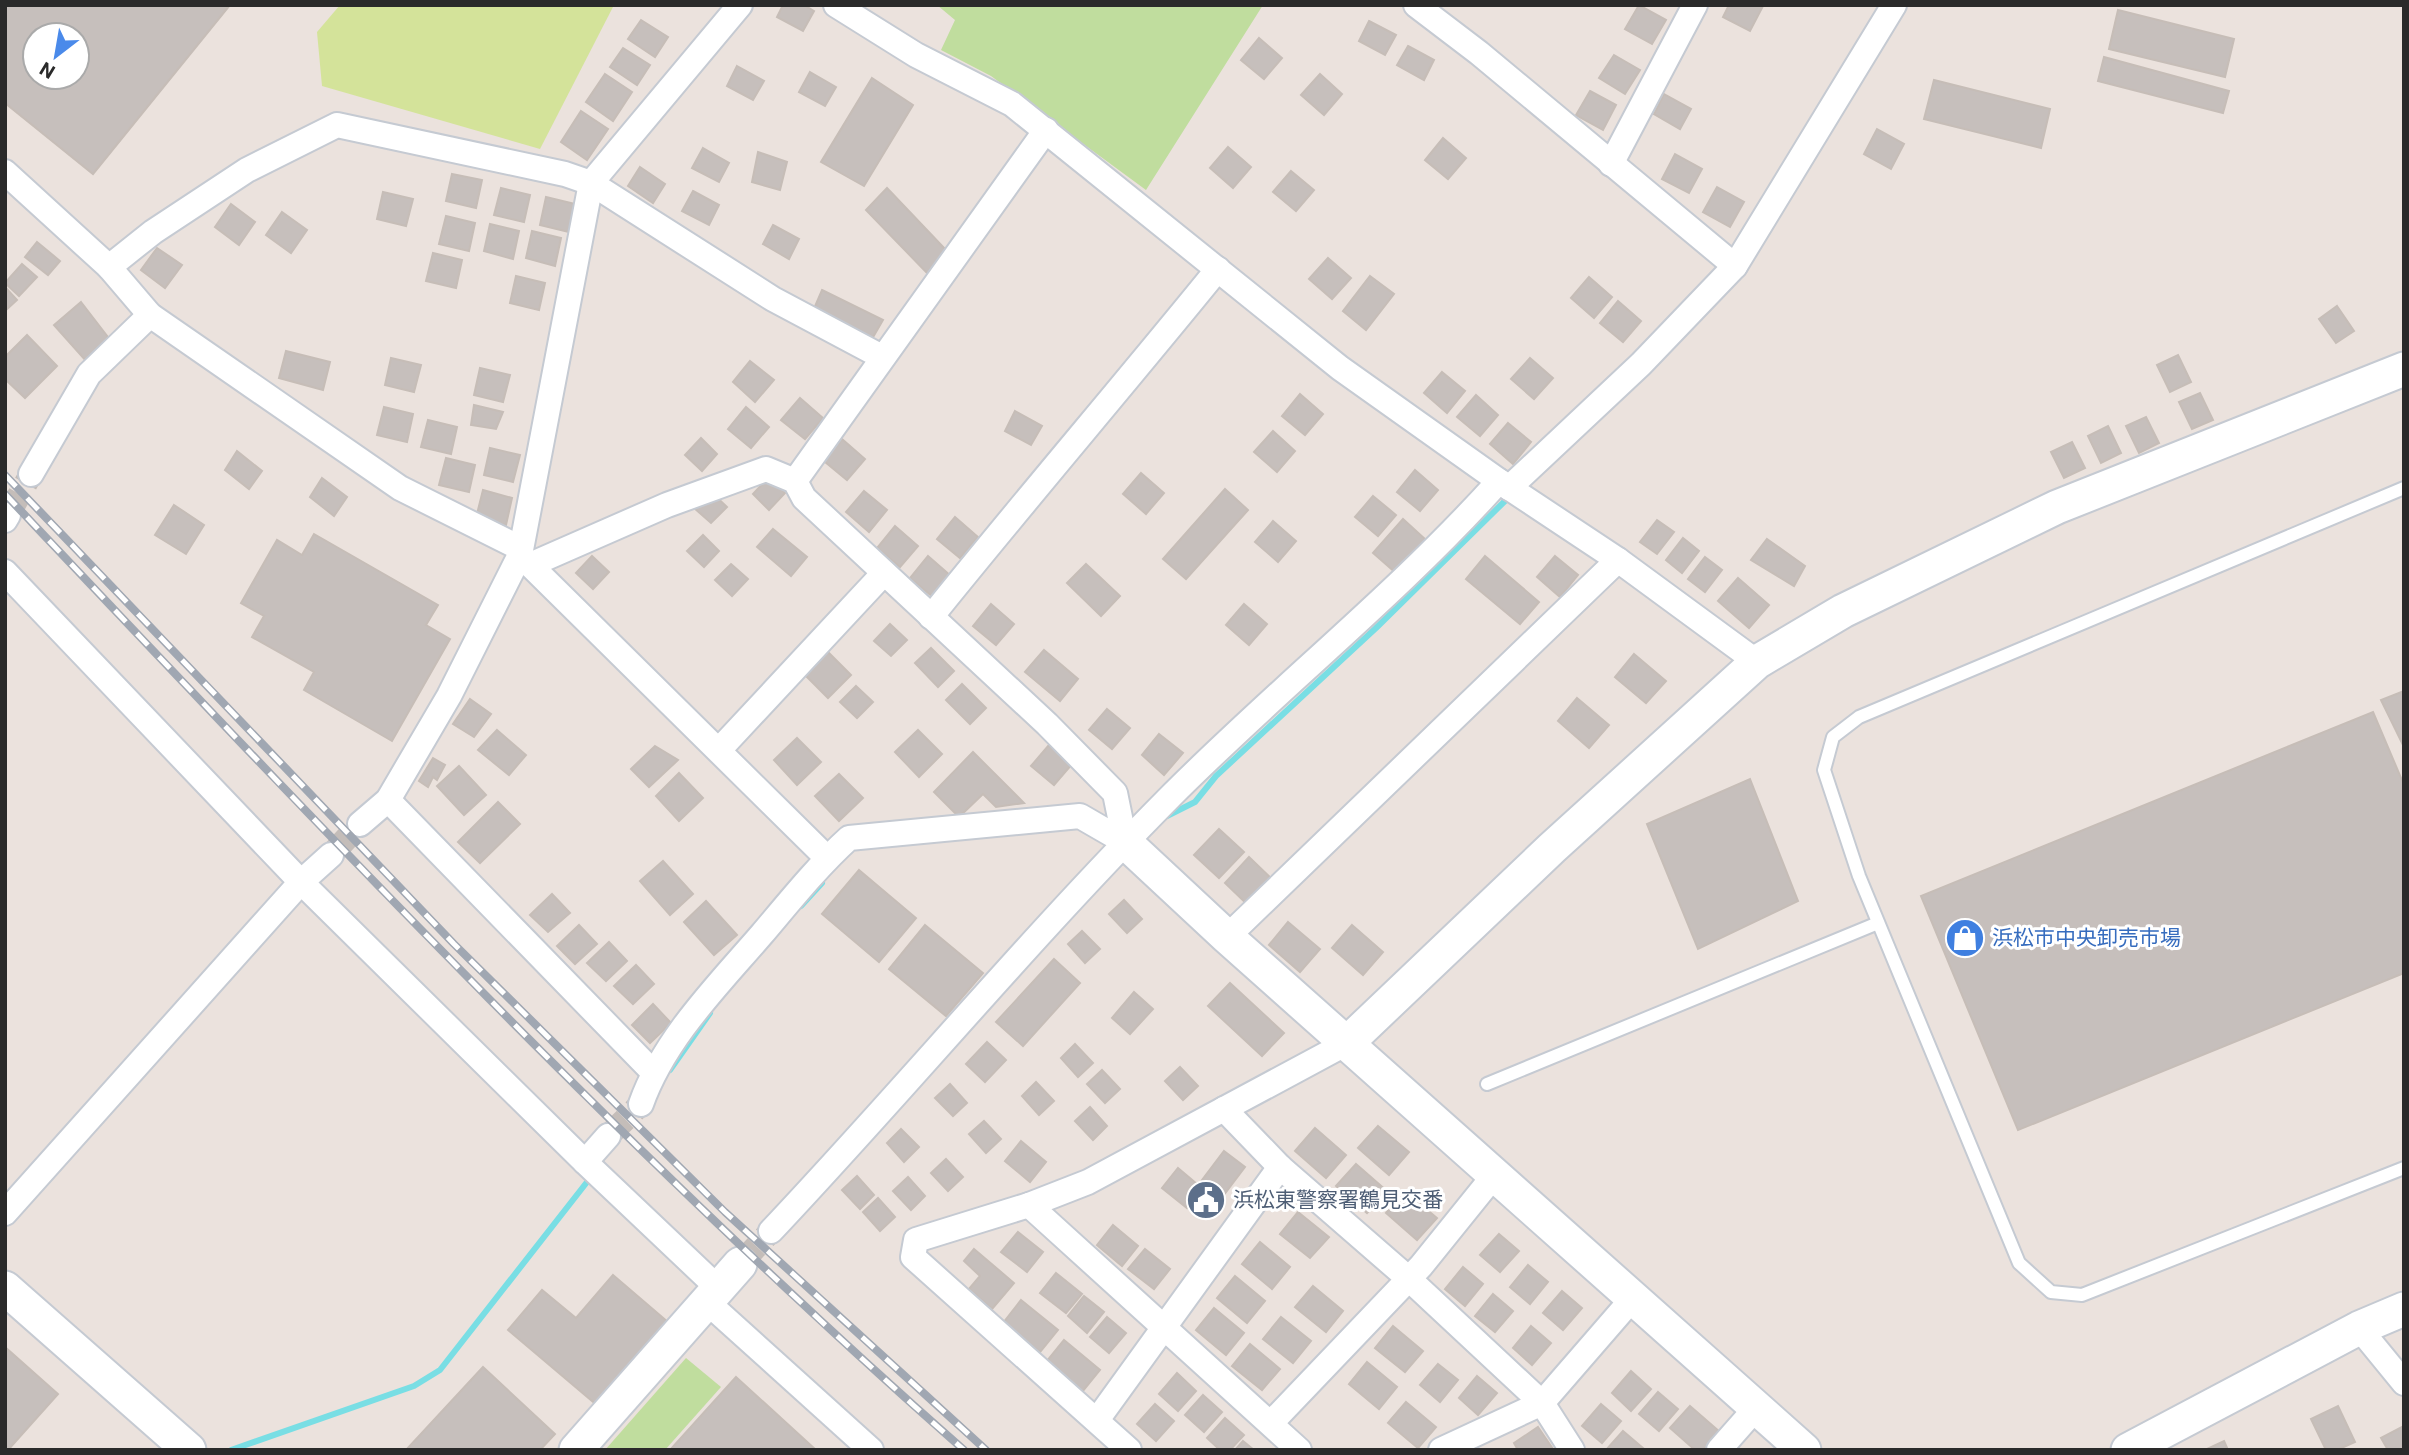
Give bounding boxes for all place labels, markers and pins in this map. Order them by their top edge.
shop icon: 浜松市中央卸売市場 [1944,917,1986,959]
place label: 浜松市中央卸売市場 [1992,926,2181,950]
public building icon: 浜松東警察署鶴見交番 [1185,1179,1227,1221]
place label: 浜松東警察署鶴見交番 [1233,1188,1443,1212]

